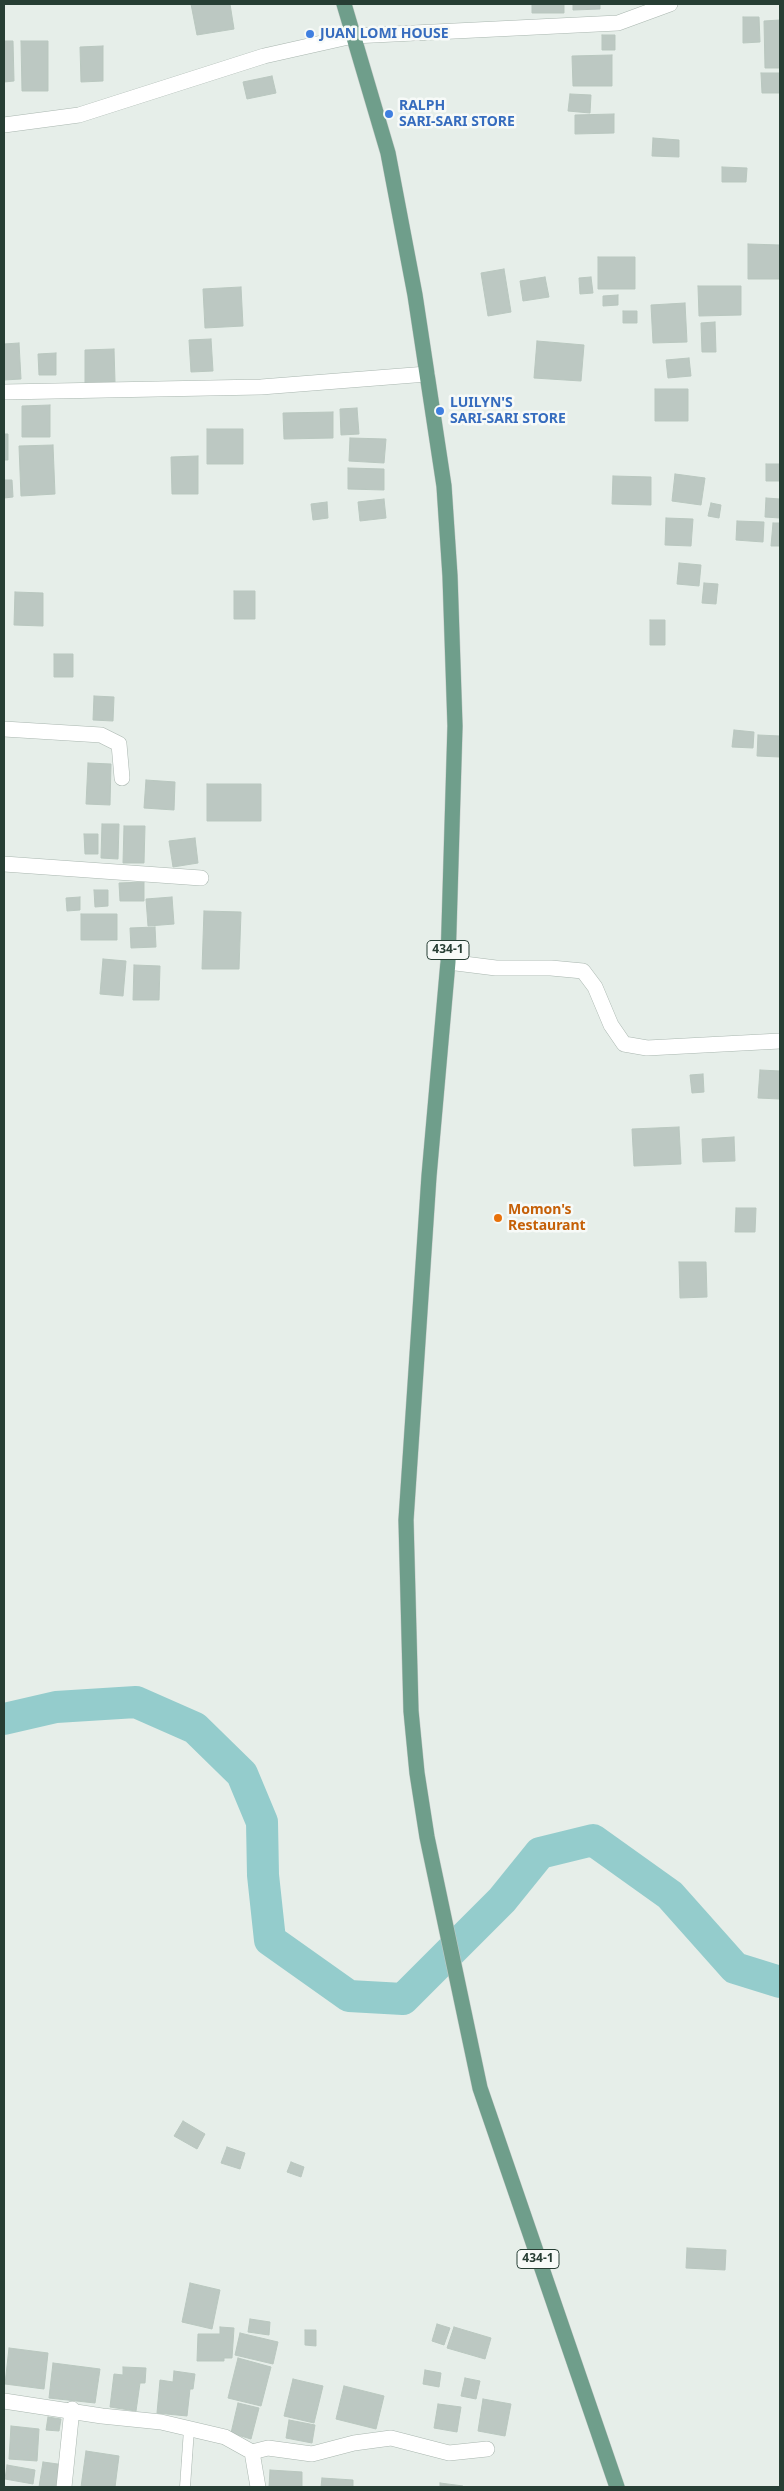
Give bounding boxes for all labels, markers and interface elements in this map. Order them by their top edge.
place label: JUAN LOMI HOUSE [320,26,449,42]
marker: JUAN LOMI HOUSE [304,28,316,40]
place label: RALPH SARI-SARI STORE [399,98,515,130]
marker: RALPH SARI-SARI STORE [383,108,395,120]
place label: LUILYN'S SARI-SARI STORE [450,395,566,428]
marker: LUILYN'S SARI-SARI STORE [434,405,446,417]
road number: 434-1 [427,940,469,960]
place label: Momon's Restaurant [508,1202,586,1234]
marker: Momon's Restaurant [492,1212,504,1224]
road number: 434-1 [517,2250,559,2268]

